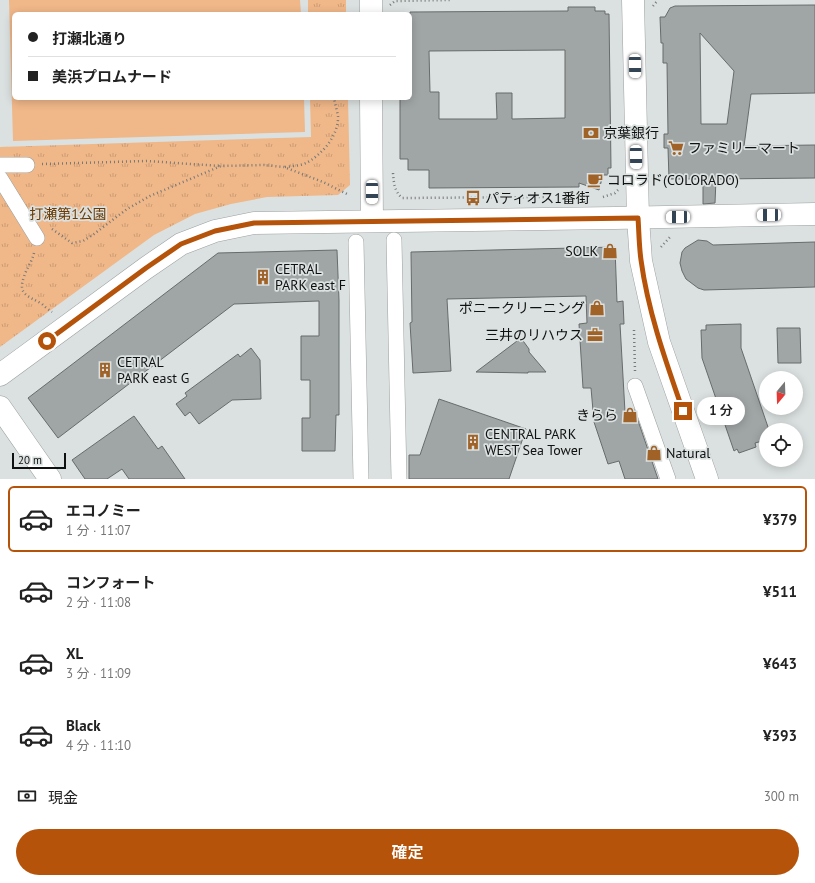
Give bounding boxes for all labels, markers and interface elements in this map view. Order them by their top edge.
text: 打瀬北通り [52,29,127,48]
car [629,54,641,78]
text: 美浜プロムナード [52,67,172,86]
bank icon: 京葉銀行 [582,124,600,142]
place label: 京葉銀行 [603,124,659,142]
supermarket icon: ファミリーマート [667,139,685,157]
place label: ファミリーマート [688,139,800,157]
car [630,145,642,169]
cafe icon: コロラド(COLORADO) [586,171,604,189]
place label: コロラド(COLORADO) [607,171,739,189]
car [366,180,378,204]
bus stop icon: パティオス1番街 [464,189,482,207]
place label: パティオス1番街 [485,189,590,207]
park label: 打瀬第1公園 [29,205,107,223]
car [757,209,781,221]
car [666,211,690,223]
place label: SOLK [565,242,598,260]
shop icon: SOLK [601,242,619,260]
place label: CETRAL PARK east F [275,260,346,294]
building icon: CETRAL PARK east F [254,268,272,286]
place label: ポニークリーニング [459,299,585,317]
shop icon: ポニークリーニング [588,299,606,317]
place label: 三井のリハウス [485,326,583,344]
office icon: 三井のリハウス [586,326,604,344]
route start [38,332,56,350]
place label: CETRAL PARK east G [117,353,189,387]
building icon: CETRAL PARK east G [96,361,114,379]
north arrow [759,371,803,415]
map controls [759,371,803,467]
callout: 1 分 [697,397,745,425]
route end [674,402,692,420]
text: 1 分 [709,402,733,419]
place label: きらら [576,406,618,424]
shop icon: きらら [621,406,639,424]
button: locate [759,423,803,467]
place label: CENTRAL PARK WEST Sea Tower [485,425,583,459]
building icon: CENTRAL PARK WEST Sea Tower [464,433,482,451]
shop icon: Natural [645,444,663,462]
place label: Natural [666,444,710,462]
scale bar [12,451,66,470]
text: 20 m [18,453,42,467]
icon: car [18,501,54,537]
text: エコノミー [66,501,141,520]
text: ¥379 [763,510,797,529]
text: 1 分 · 11:07 [66,522,131,539]
icon: car [18,573,54,609]
text: コンフォート [66,573,156,592]
text: ¥511 [763,582,797,601]
text: 2 分 · 11:08 [66,594,131,611]
text: XL [66,644,83,663]
icon: car [18,645,54,681]
text: ¥643 [763,654,797,673]
text: 3 分 · 11:09 [66,665,131,682]
text: Black [66,716,101,735]
icon: car [18,717,54,753]
text: ¥393 [763,726,797,745]
text: 4 分 · 11:10 [66,737,131,754]
icon: cash [16,785,38,807]
text: 現金 [48,788,78,807]
text: 300 m [764,788,799,805]
button: 確定 [16,829,799,875]

